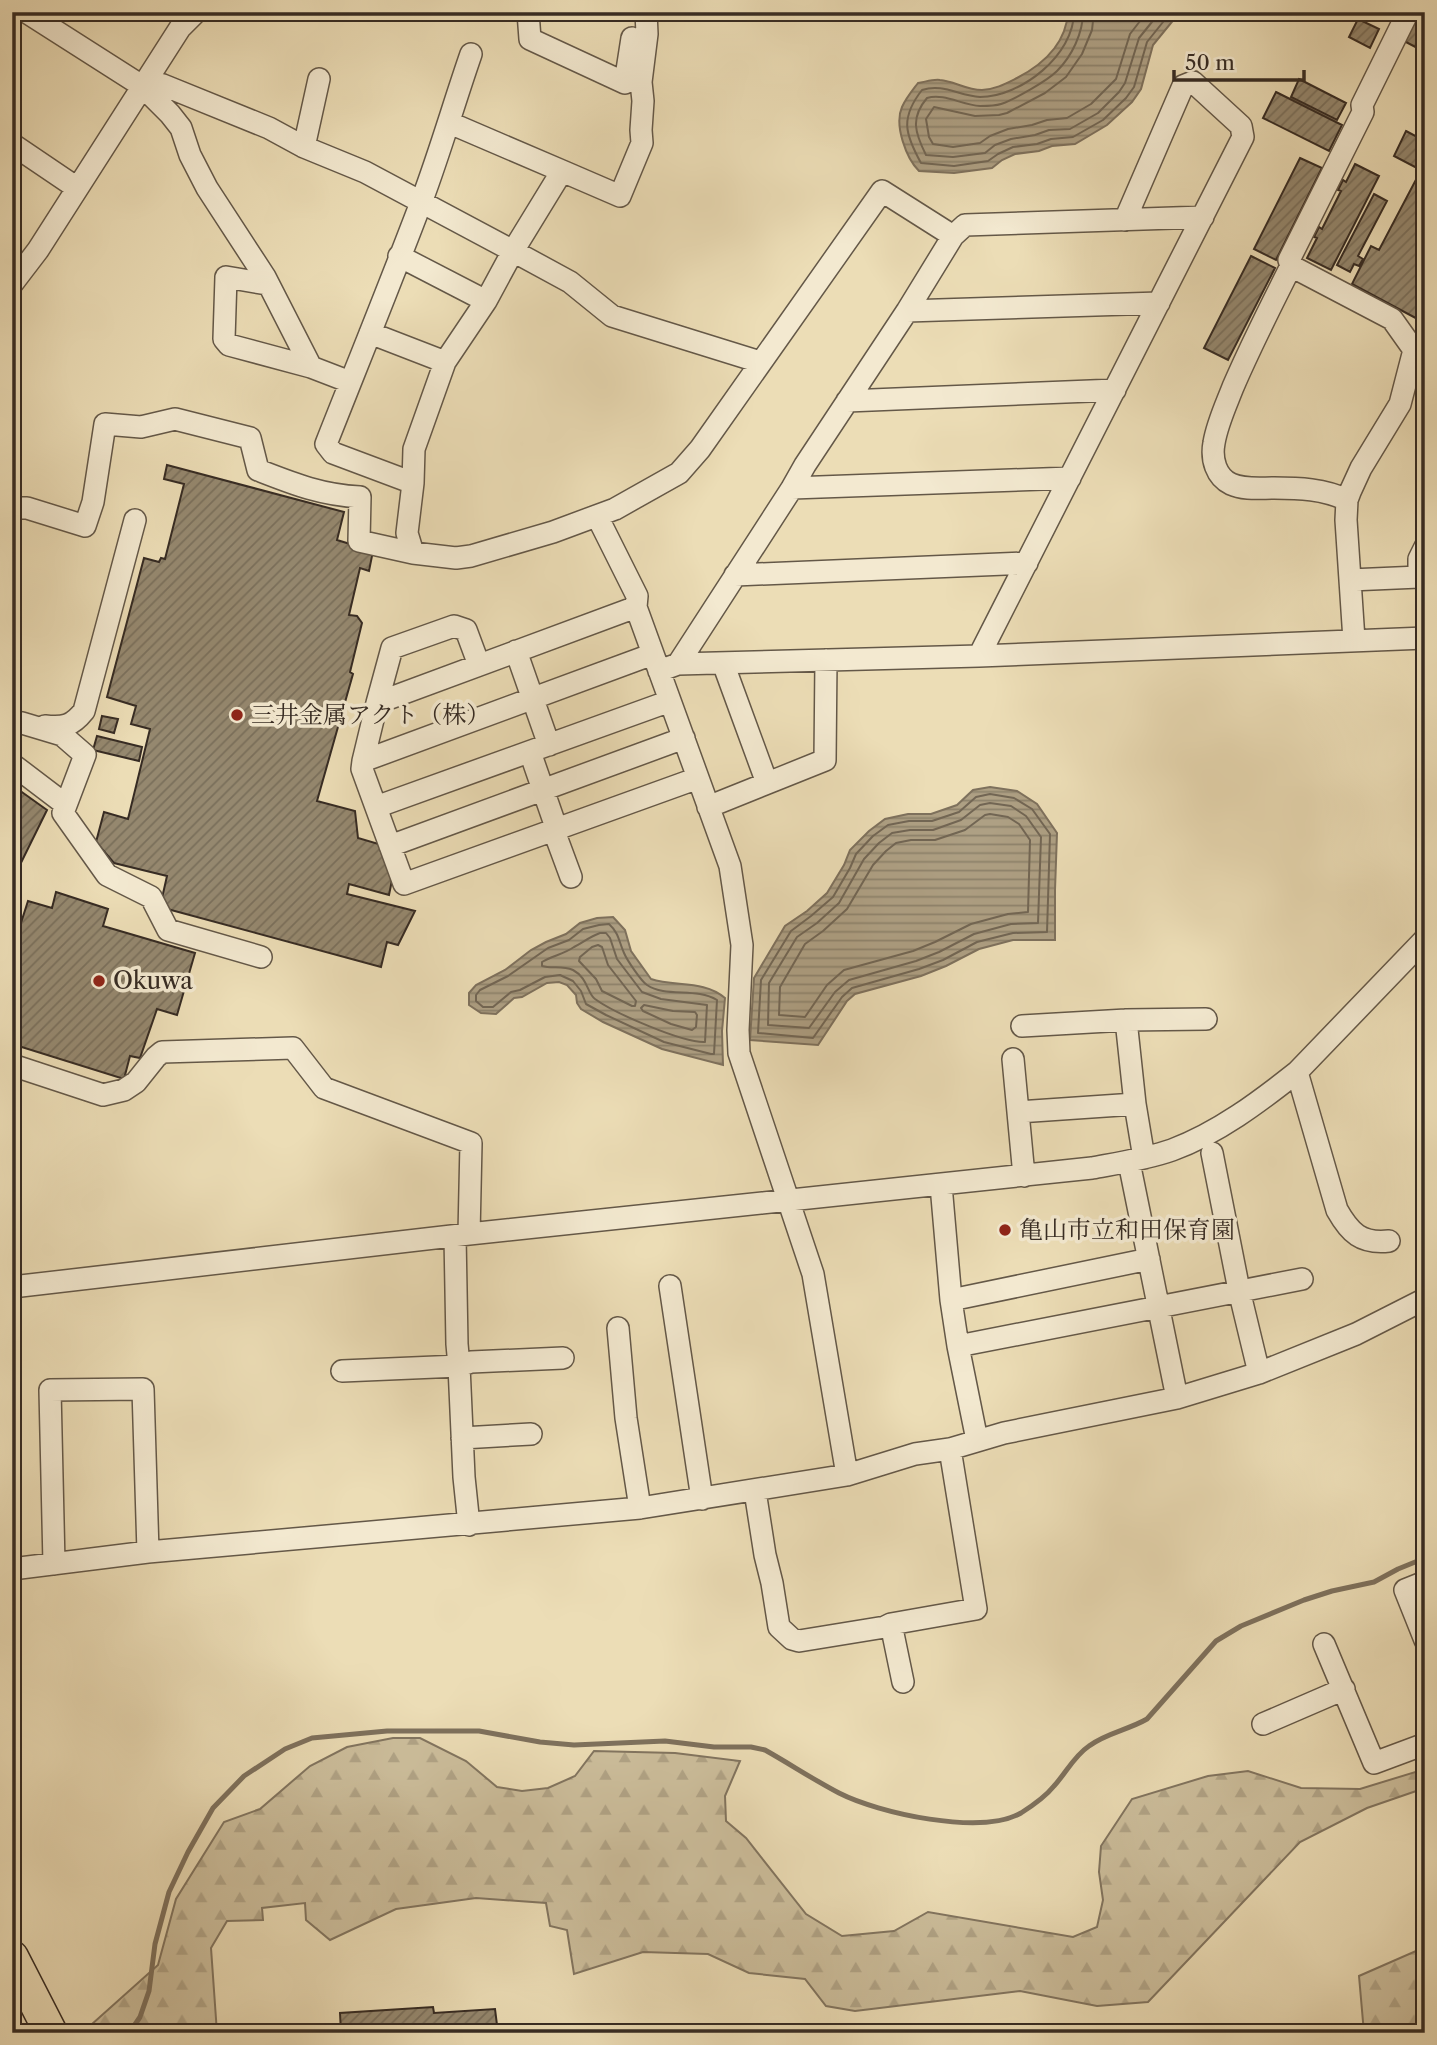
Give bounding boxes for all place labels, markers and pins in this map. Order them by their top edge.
place label: 三井金属アクト（株） [251,700,490,729]
marker: 三井金属アクト（株） [229,707,245,723]
place label: Okuwa [113,966,193,995]
marker: Okuwa [91,973,107,989]
place label: 亀山市立和田保育園 [1019,1215,1235,1244]
marker: 亀山市立和田保育園 [997,1222,1013,1238]

